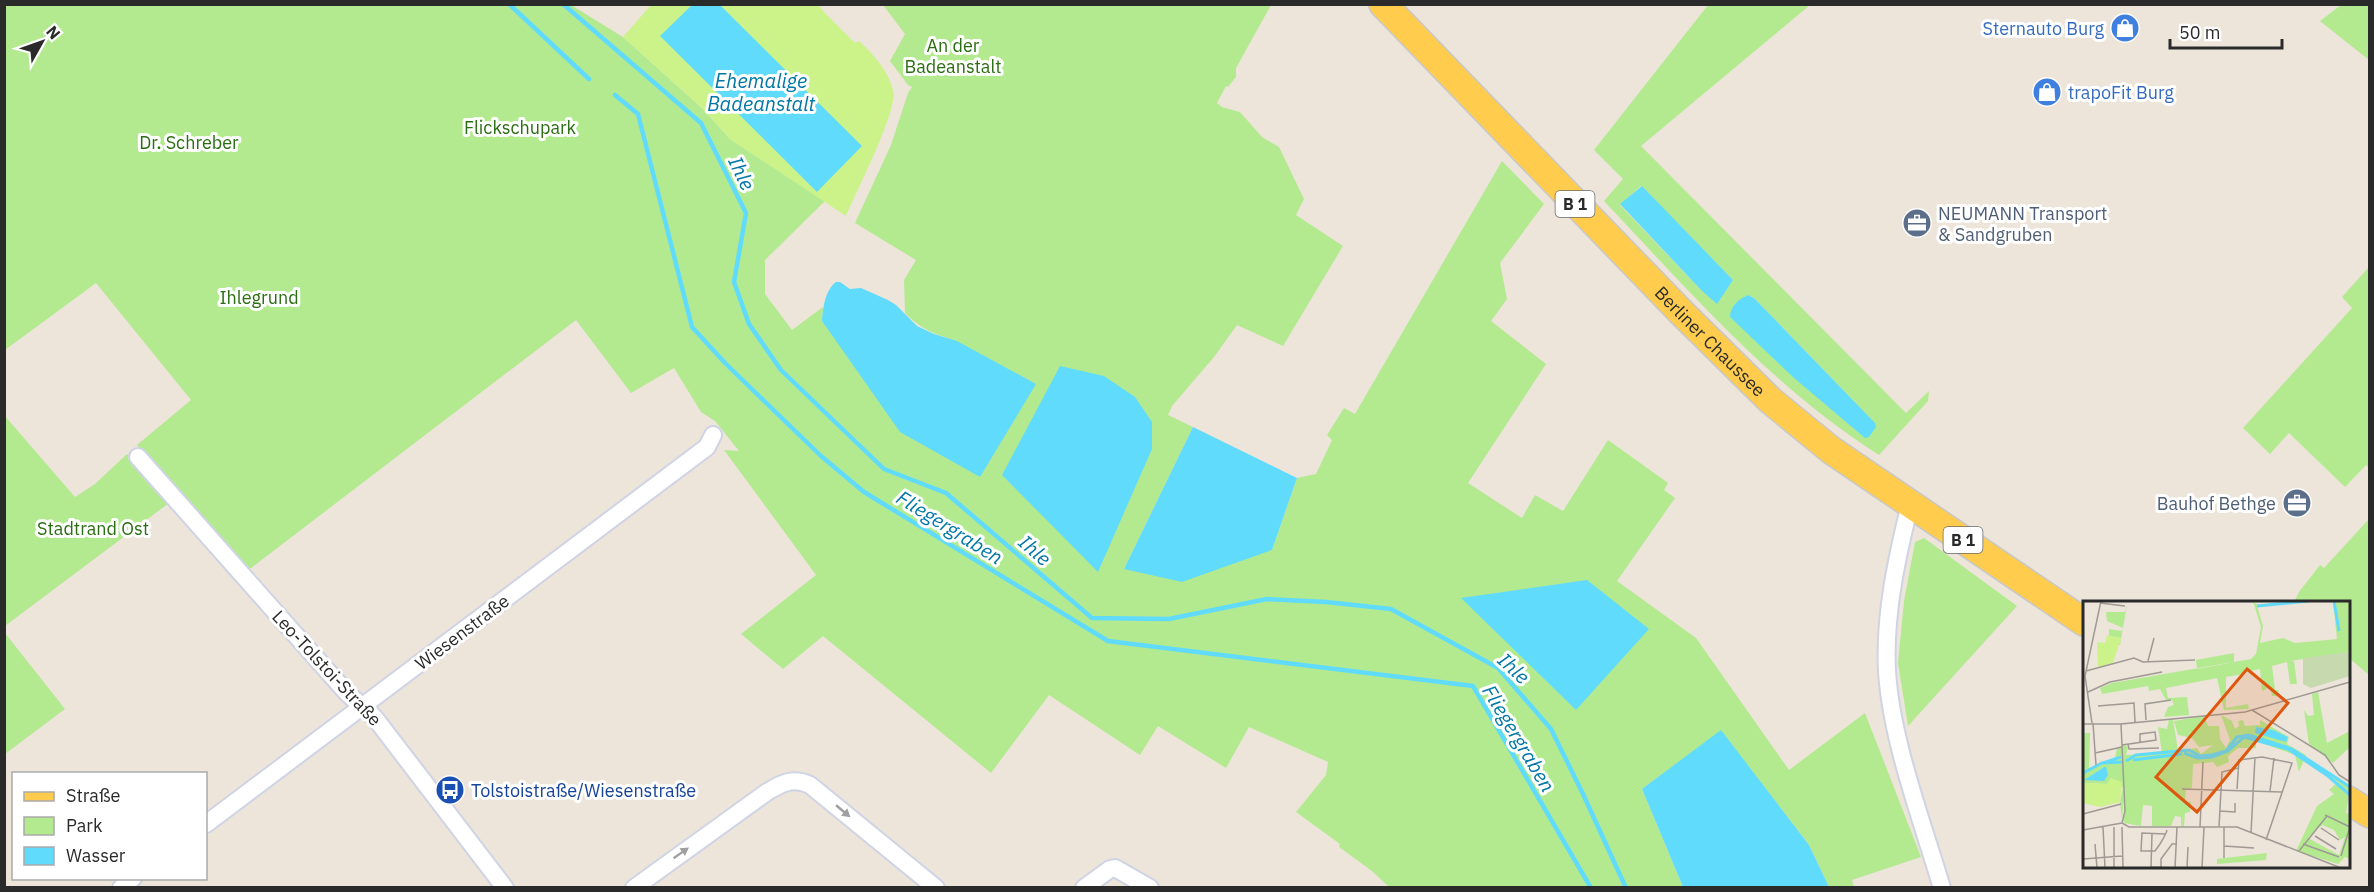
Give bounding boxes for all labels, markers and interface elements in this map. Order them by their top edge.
north arrow [12,12,72,72]
shop icon: Sternauto Burg [2109,12,2141,44]
scale bar [2170,12,2282,50]
place label: Sternauto Burg [1983,17,2104,40]
text: N [42,21,65,43]
text: 50 m [2179,21,2221,44]
park label: An der Badeanstalt [904,34,1002,78]
water label: Ehemalige Badeanstalt [707,67,815,117]
shop icon: trapoFit Burg [2031,76,2063,108]
place label: trapoFit Burg [2068,81,2174,104]
park label: Flickschupark [464,116,577,139]
park label: Dr. Schreber [139,131,239,154]
water label: Ihle [722,152,762,194]
road number: B 1 [1556,191,1594,217]
place label: NEUMANN Transport & Sandgruben [1938,202,2107,246]
office icon: NEUMANN Transport & Sandgruben [1901,207,1933,239]
street label: Berliner Chaussee [1650,281,1771,401]
park label: Ihlegrund [219,286,299,309]
water label: Fliegergraben [892,484,1008,570]
office icon: Bauhof Bethge [2281,487,2313,519]
place label: Bauhof Bethge [2157,492,2276,515]
park label: Stadtrand Ost [37,517,149,540]
road number: B 1 [1944,527,1982,553]
water label: Ihle [1013,528,1057,572]
street label: Wiesenstraße [410,589,514,675]
inset map [2083,601,2350,868]
street label: Leo-Tolstoi-Straße [267,605,387,731]
water label: Ihle [1492,646,1536,690]
water label: Fliegergraben [1476,679,1562,797]
legend [12,772,207,880]
bus stop icon: Tolstoistraße/Wiesenstraße [434,774,466,806]
place label: Tolstoistraße/Wiesenstraße [471,779,696,802]
text: Straße [66,784,120,807]
one-way arrow [836,804,851,817]
text: Park [66,814,103,837]
text: Wasser [66,844,126,867]
one-way arrow [672,847,688,859]

